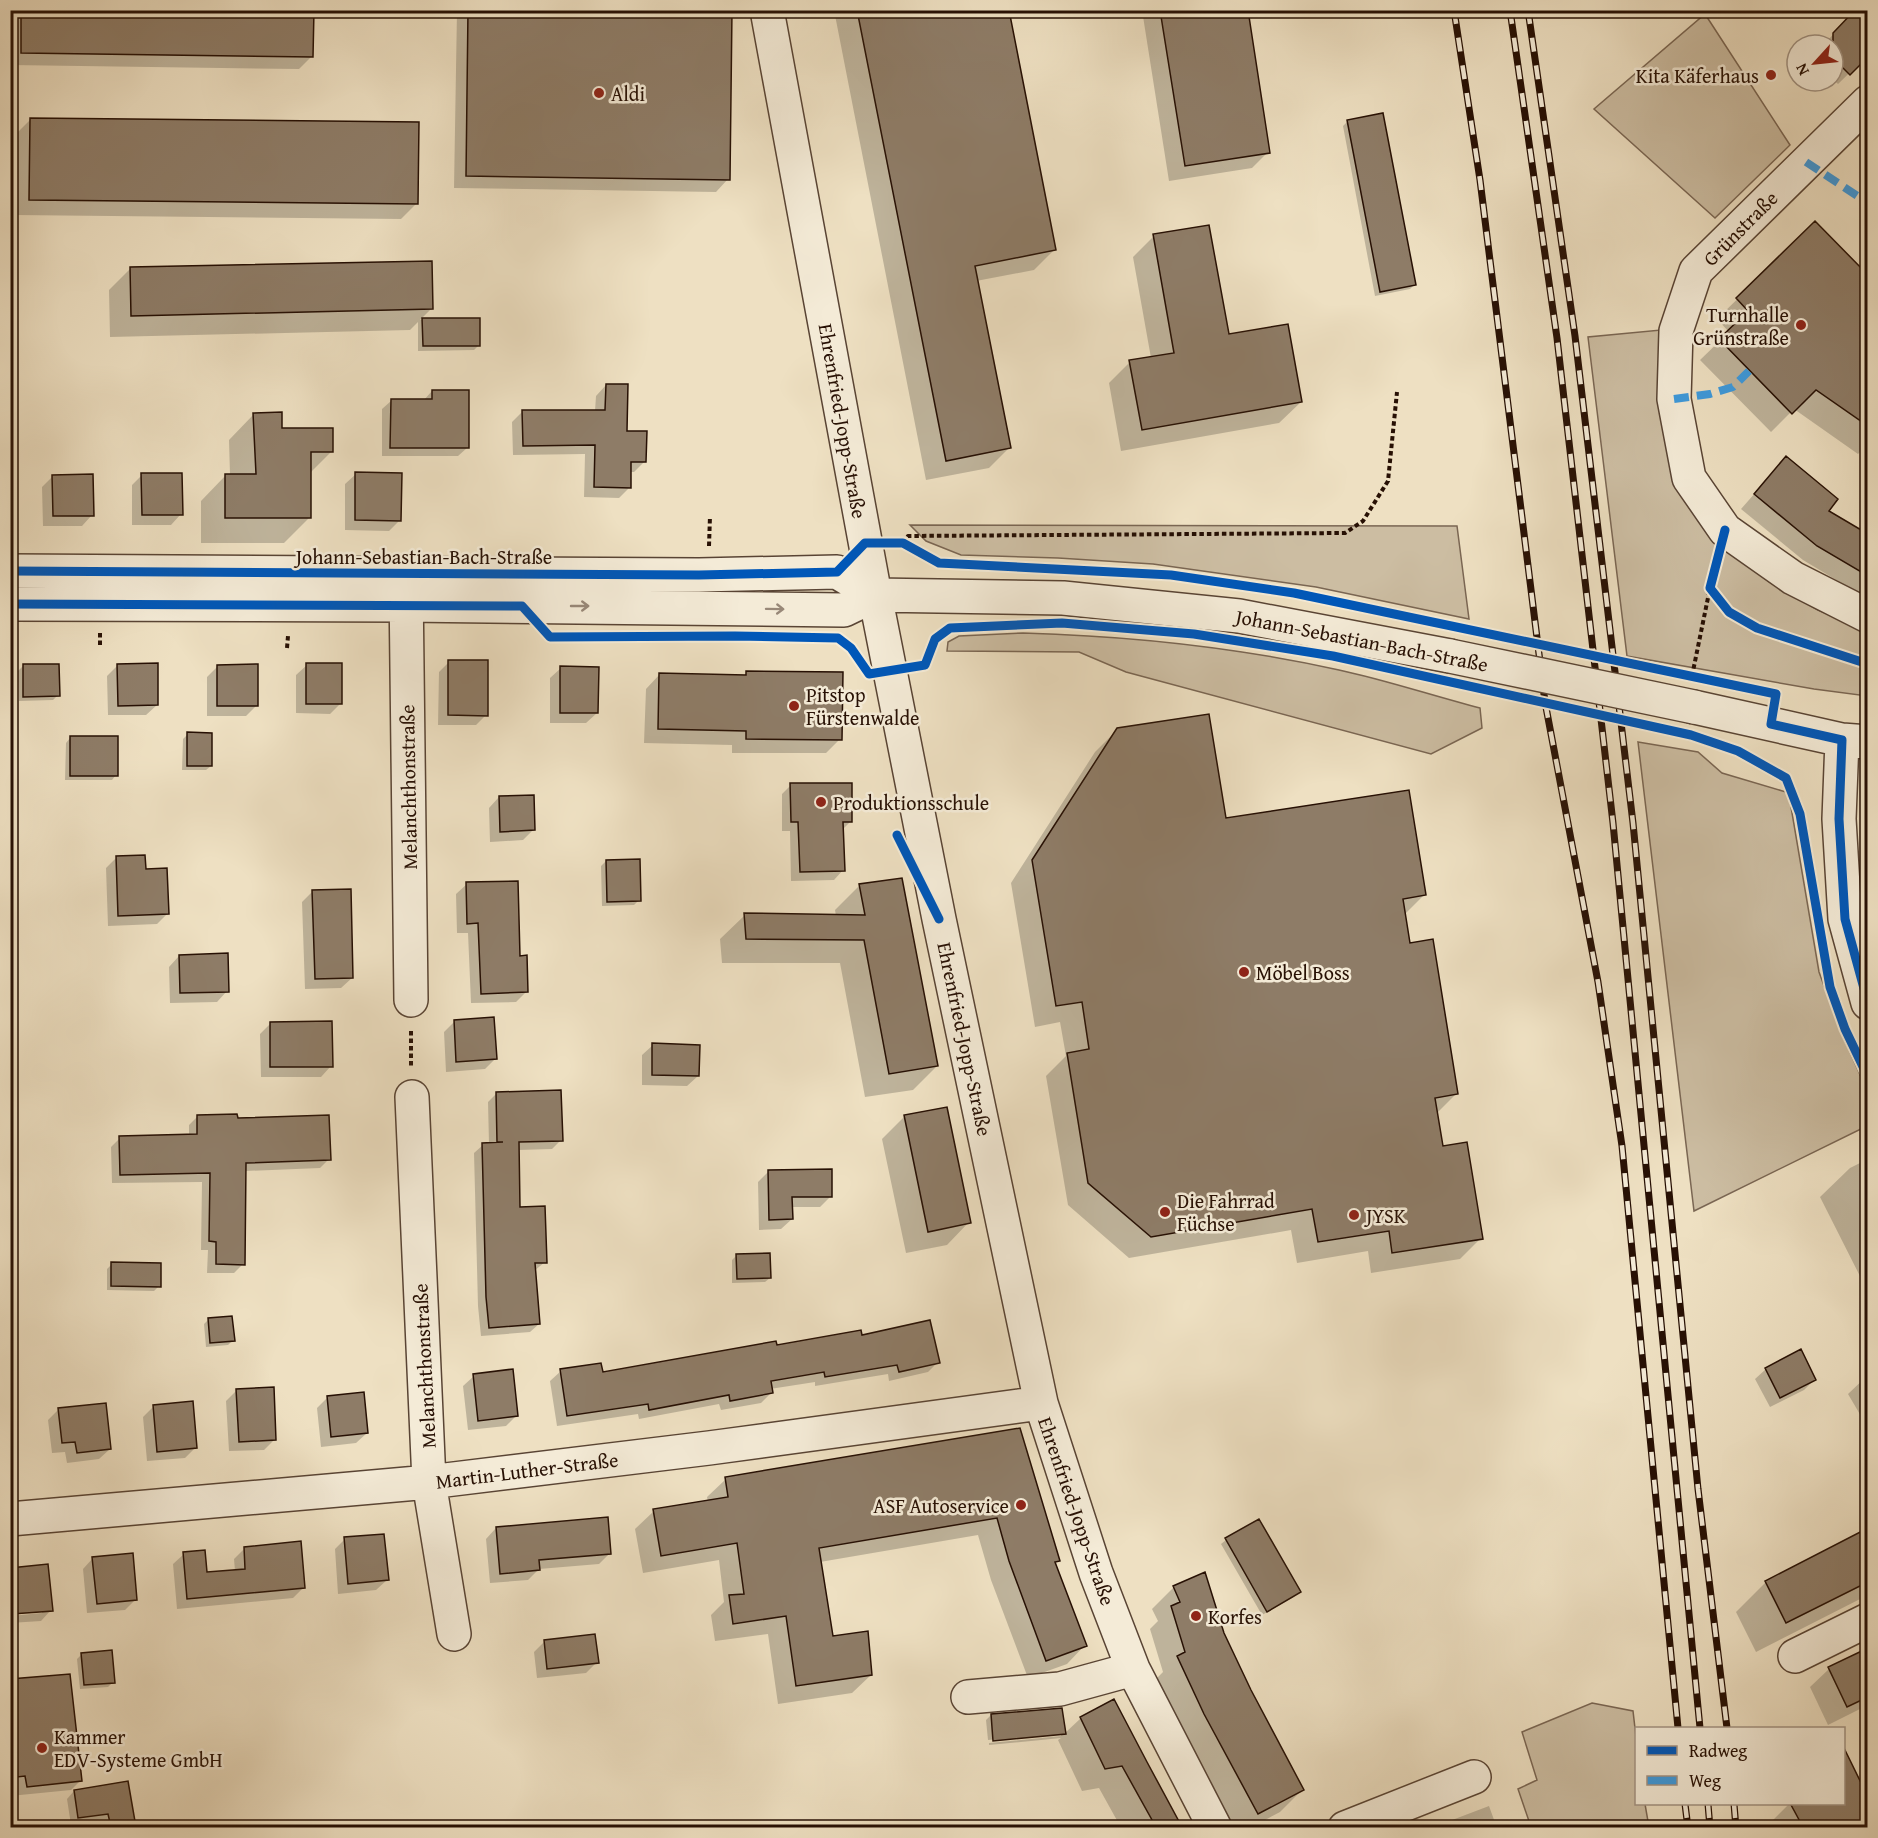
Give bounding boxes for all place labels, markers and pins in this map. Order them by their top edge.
place label: Kita Käferhaus [1636,61,1759,90]
marker: Kita Käferhaus [1764,68,1778,82]
place label: Aldi [611,79,645,108]
marker: Aldi [592,86,606,100]
place label: Turnhalle Grünstraße [1693,300,1789,352]
marker: Turnhalle Grünstraße [1794,318,1808,332]
place label: Pitstop Fürstenwalde [806,680,919,732]
marker: Pitstop Fürstenwalde [787,699,801,713]
place label: Produktionsschule [833,788,989,817]
marker: Produktionsschule [814,795,828,809]
place label: Möbel Boss [1256,958,1350,987]
marker: Möbel Boss [1237,965,1251,979]
place label: Die Fahrrad Füchse [1177,1186,1275,1238]
place label: JYSK [1363,1201,1406,1230]
marker: Die Fahrrad Füchse [1158,1205,1172,1219]
marker: JYSK [1347,1208,1361,1222]
place label: ASF Autoservice [873,1491,1009,1520]
marker: ASF Autoservice [1014,1498,1028,1512]
place label: Korfes [1208,1602,1262,1631]
marker: Korfes [1189,1609,1203,1623]
place label: Kammer EDV-Systeme GmbH [54,1722,223,1774]
marker: Kammer EDV-Systeme GmbH [35,1741,49,1755]

